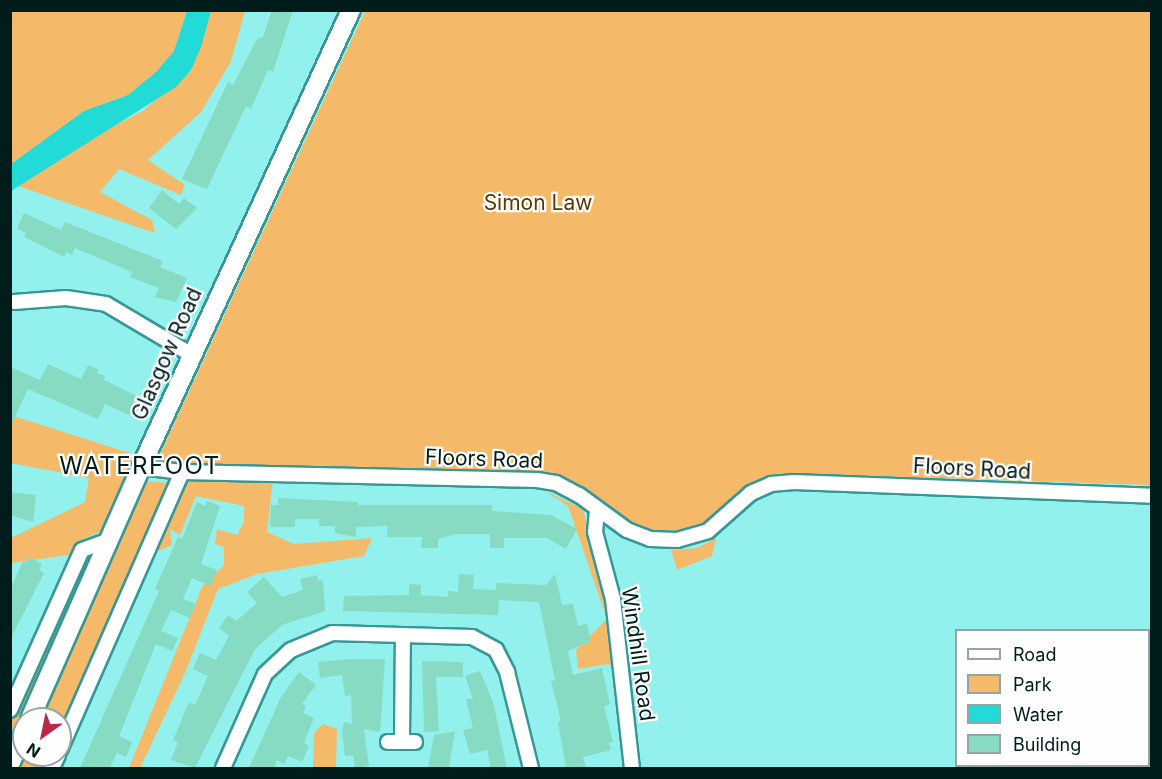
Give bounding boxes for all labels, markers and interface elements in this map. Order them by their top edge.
park label: Simon Law [484,190,592,216]
street label: Glasgow Road [127,284,207,424]
street label: Floors Road [424,444,544,474]
district label: WATERFOOT [59,452,221,480]
street label: Floors Road [912,453,1032,485]
street label: Windhill Road [616,585,660,723]
legend [955,629,1150,767]
text: Road [1013,644,1056,665]
text: Park [1013,674,1052,695]
text: Water [1013,704,1063,725]
north arrow [12,707,72,767]
text: Building [1013,734,1081,755]
text: N [23,739,44,762]

